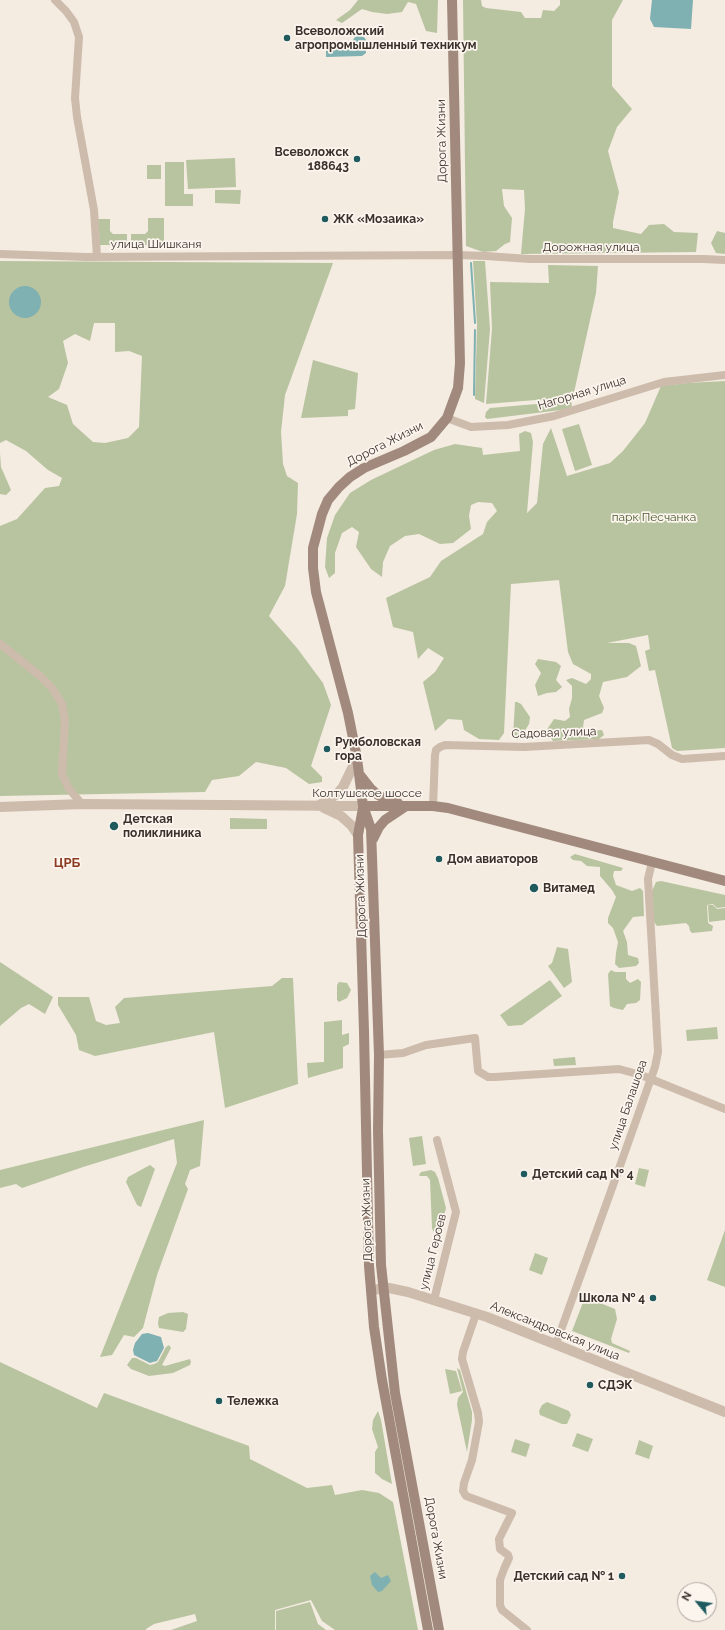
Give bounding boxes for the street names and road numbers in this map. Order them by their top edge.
street label: Дорога Жизни [434,99,450,183]
street label: улица Шишканя [110,237,202,251]
street label: Дорожная улица [543,240,639,254]
street label: Нагорная улица [536,373,628,413]
street label: Дорога Жизни [344,419,426,469]
street label: Садовая улица [511,724,597,742]
street label: Колтушское шоссе [312,786,422,800]
street label: Дорога Жизни [352,854,370,938]
street label: улица Балашова [606,1058,650,1152]
street label: Дорога Жизни [358,1178,376,1262]
street label: улица Героев [417,1212,449,1292]
street label: Александровская улица [488,1298,622,1364]
street label: Дорога Жизни [422,1496,450,1580]

